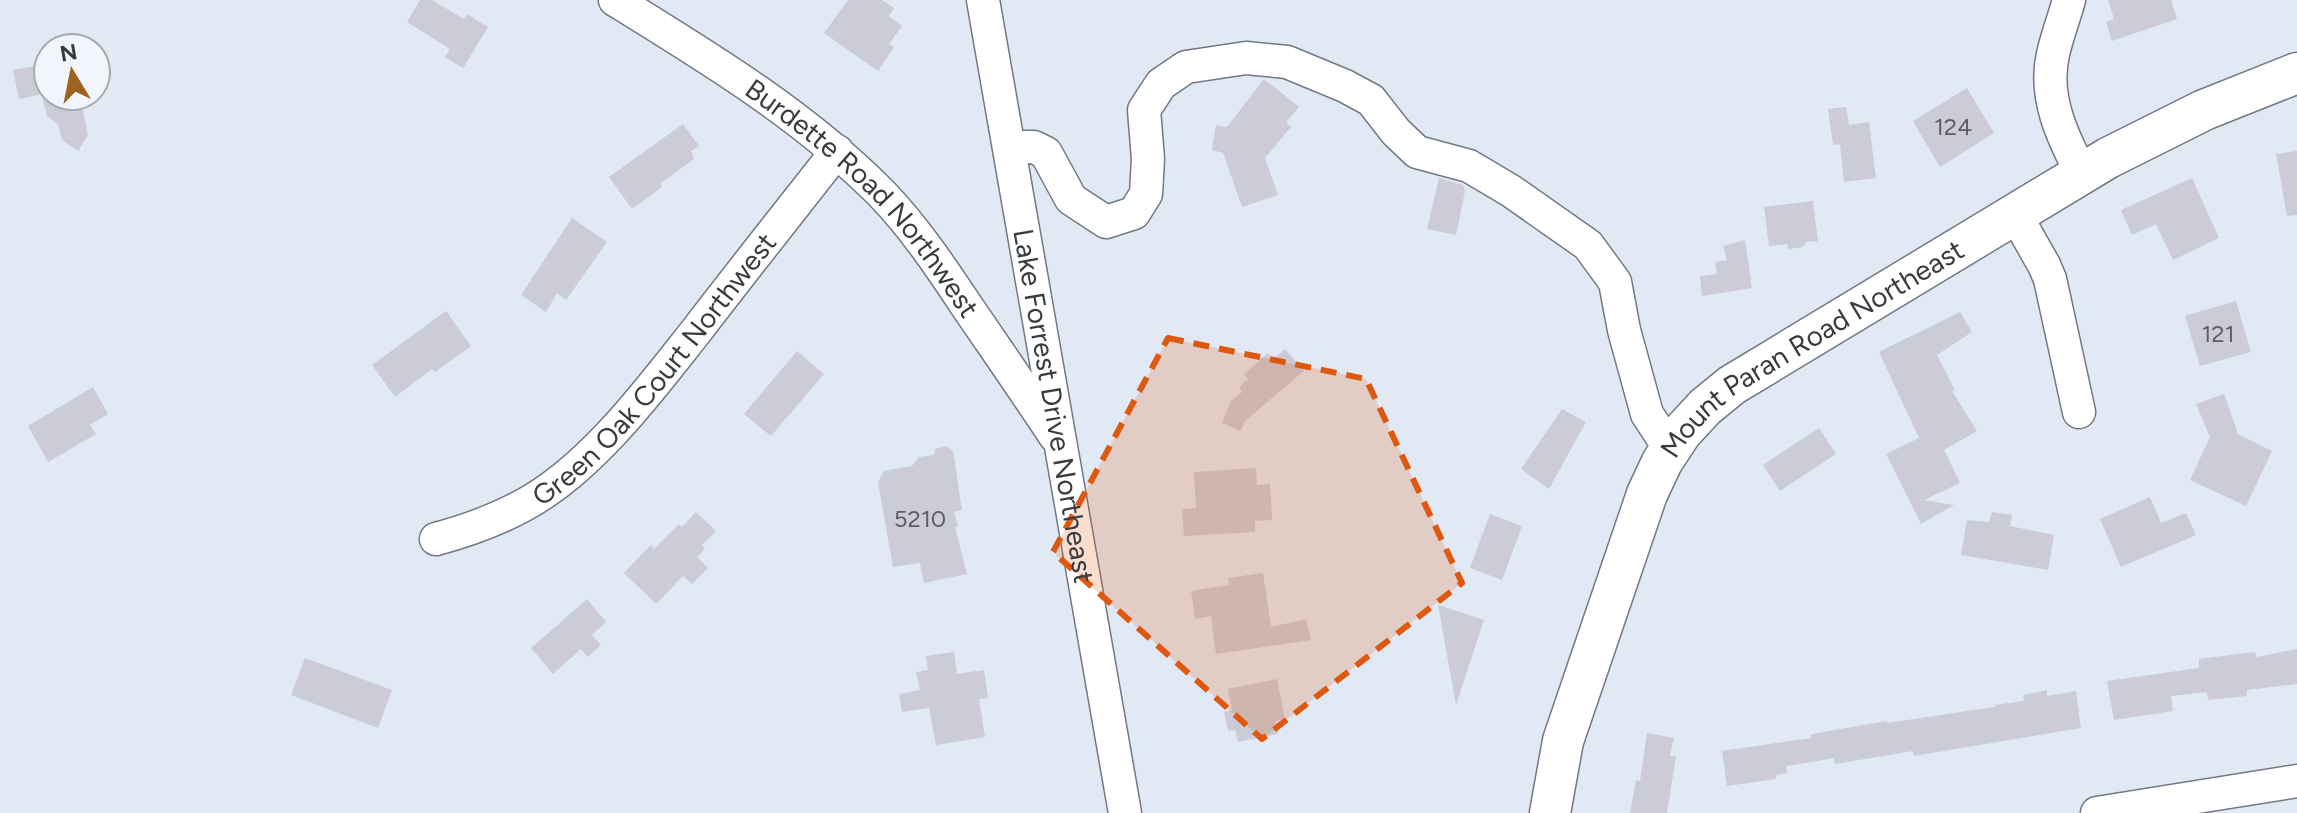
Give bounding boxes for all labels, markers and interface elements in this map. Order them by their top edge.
north arrow [32,32,112,112]
text: N [58,38,79,68]
street label: Burdette Road Northwest [739,71,986,324]
house number: 124 [1934,112,1972,141]
street label: Green Oak Court Northwest [525,226,783,513]
street label: Lake Forrest Drive Northeast [1006,226,1102,586]
street label: Mount Paran Road Northeast [1653,232,1970,464]
house number: 121 [2201,319,2235,348]
house number: 5210 [894,504,946,533]

